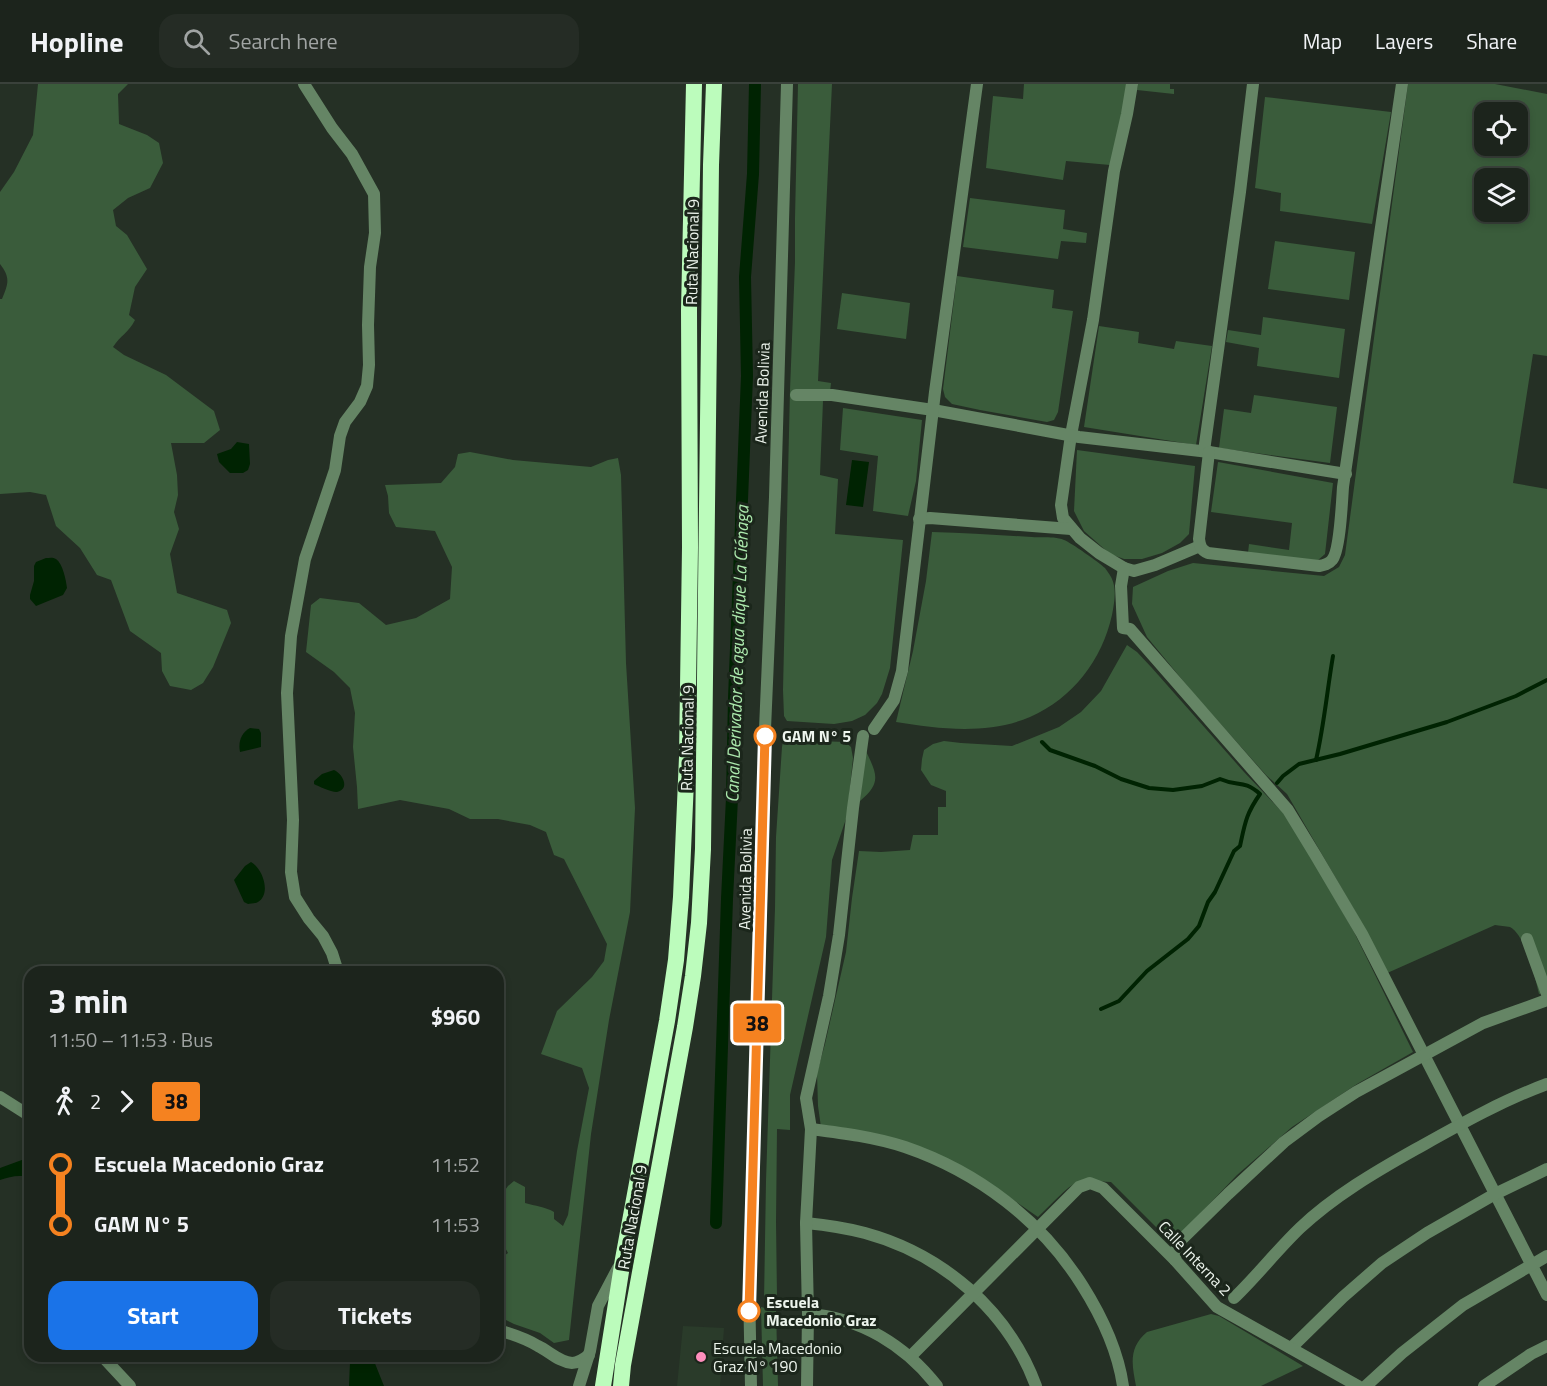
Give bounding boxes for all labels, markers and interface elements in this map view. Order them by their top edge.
search box [159,14,579,68]
text: Hopline [30,20,123,63]
text: Search here [228,24,338,58]
icon: search [180,25,213,58]
text: Map [1303,25,1342,57]
text: Layers [1375,25,1433,57]
text: Share [1466,25,1517,57]
map controls [1474,102,1528,222]
button: locate [1474,102,1528,156]
button: layers [1474,168,1528,222]
street label: Ruta Nacional 9 [679,199,705,305]
street label: Avenida Bolivia [748,342,776,444]
water label: Canal Derivador de agua dique La Ciénaga [718,504,756,803]
street label: Ruta Nacional 9 [674,685,700,791]
place label: GAM N° 5 [782,724,851,748]
marker: GAM N° 5 [754,725,776,747]
street label: Avenida Bolivia [732,828,758,930]
text: 3 min [48,976,128,1026]
text: $960 [431,1000,480,1034]
line badge: 38 [730,1004,784,1042]
text: 38 [745,1007,769,1039]
text: 11:50 – 11:53 · Bus [48,1024,213,1055]
icon: walk [48,1085,81,1118]
icon: forward [110,1085,143,1118]
text: 38 [164,1085,188,1117]
text: 2 [90,1086,101,1117]
text: Escuela Macedonio Graz [94,1147,324,1181]
text: 11:52 [431,1149,480,1180]
street label: Ruta Nacional 9 [611,1163,653,1271]
text: GAM N° 5 [94,1207,189,1241]
text: 11:53 [431,1209,480,1240]
street label: Calle Interna 2 [1153,1215,1237,1301]
button: Start [48,1281,258,1350]
button: Tickets [270,1281,480,1350]
place label: Escuela Macedonio Graz [766,1290,877,1332]
marker: Escuela Macedonio Graz [738,1300,760,1322]
place label: Escuela Macedonio Graz N° 190 [713,1336,842,1378]
marker: Escuela Macedonio Graz N° 190 [694,1350,708,1364]

